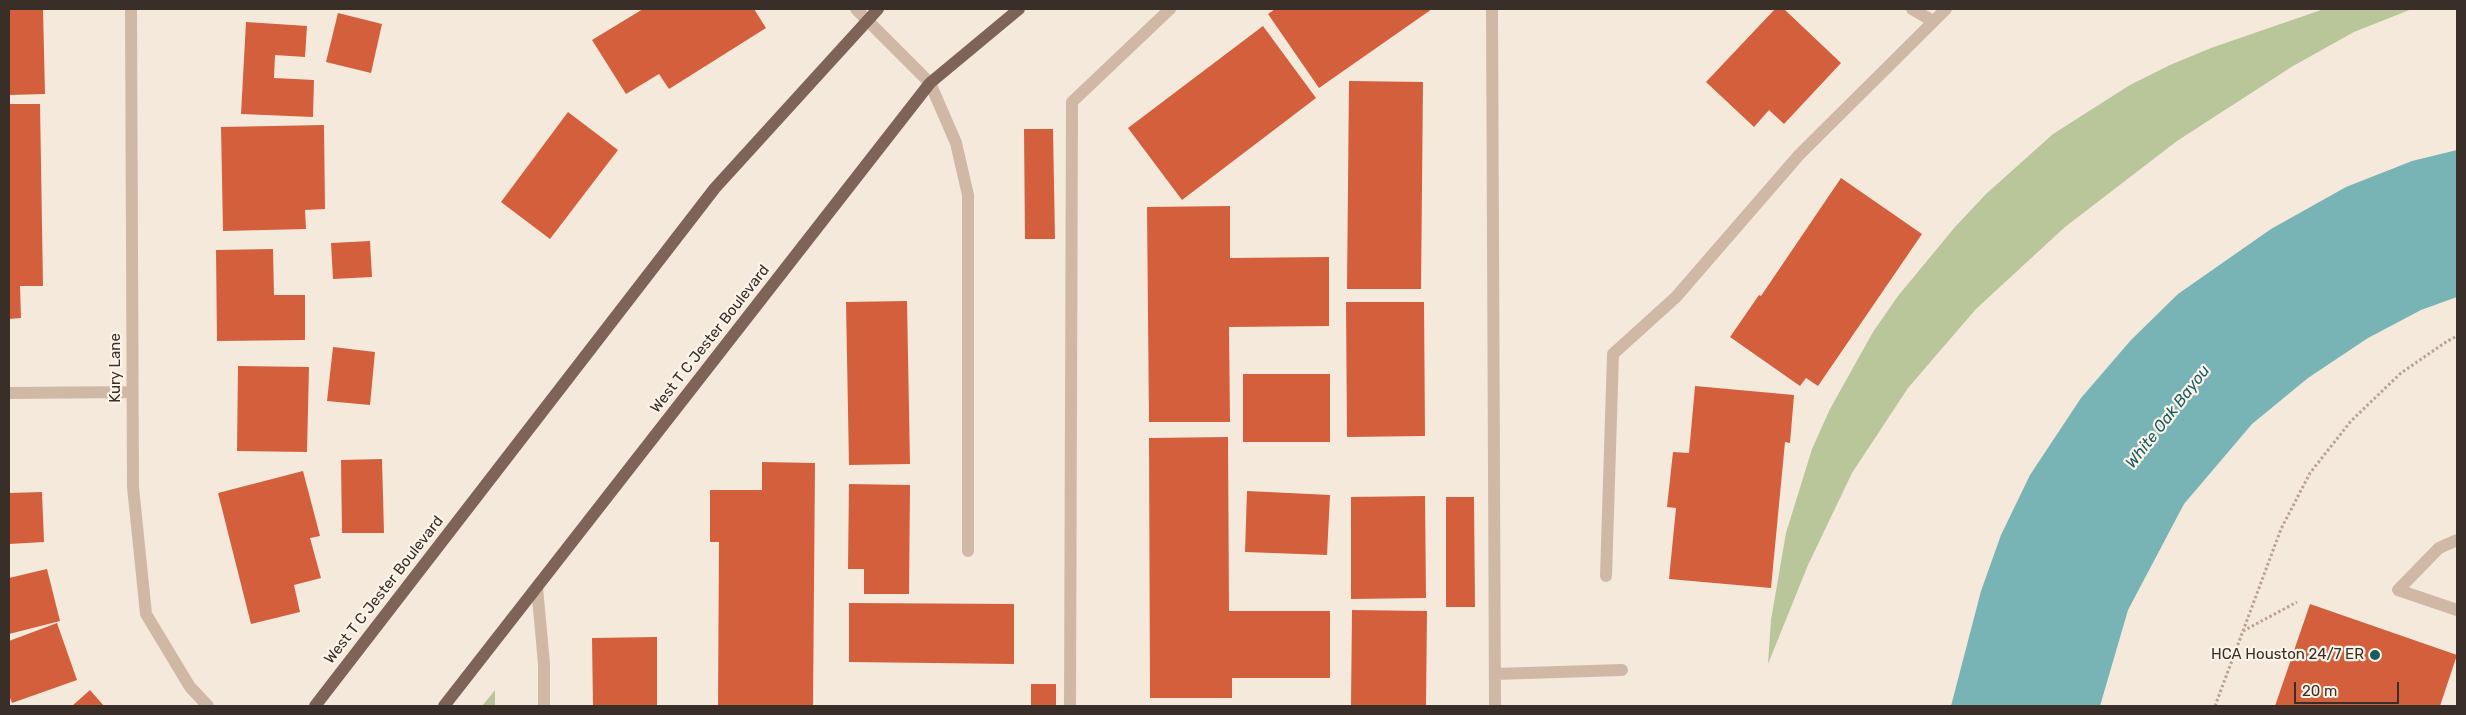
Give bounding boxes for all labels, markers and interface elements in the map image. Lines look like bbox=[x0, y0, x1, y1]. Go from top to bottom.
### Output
street label: West T C Jester Boulevard bbox=[647, 261, 773, 417]
street label: Kury Lane bbox=[107, 333, 125, 403]
water label: White Oak Bayou bbox=[2122, 362, 2214, 472]
street label: West T C Jester Boulevard bbox=[321, 512, 447, 668]
place label: HCA Houston 24/7 ER bbox=[2211, 646, 2364, 664]
marker: HCA Houston 24/7 ER bbox=[2368, 648, 2382, 662]
scale bar bbox=[2296, 672, 2401, 704]
text: 20 m bbox=[2302, 682, 2337, 700]

